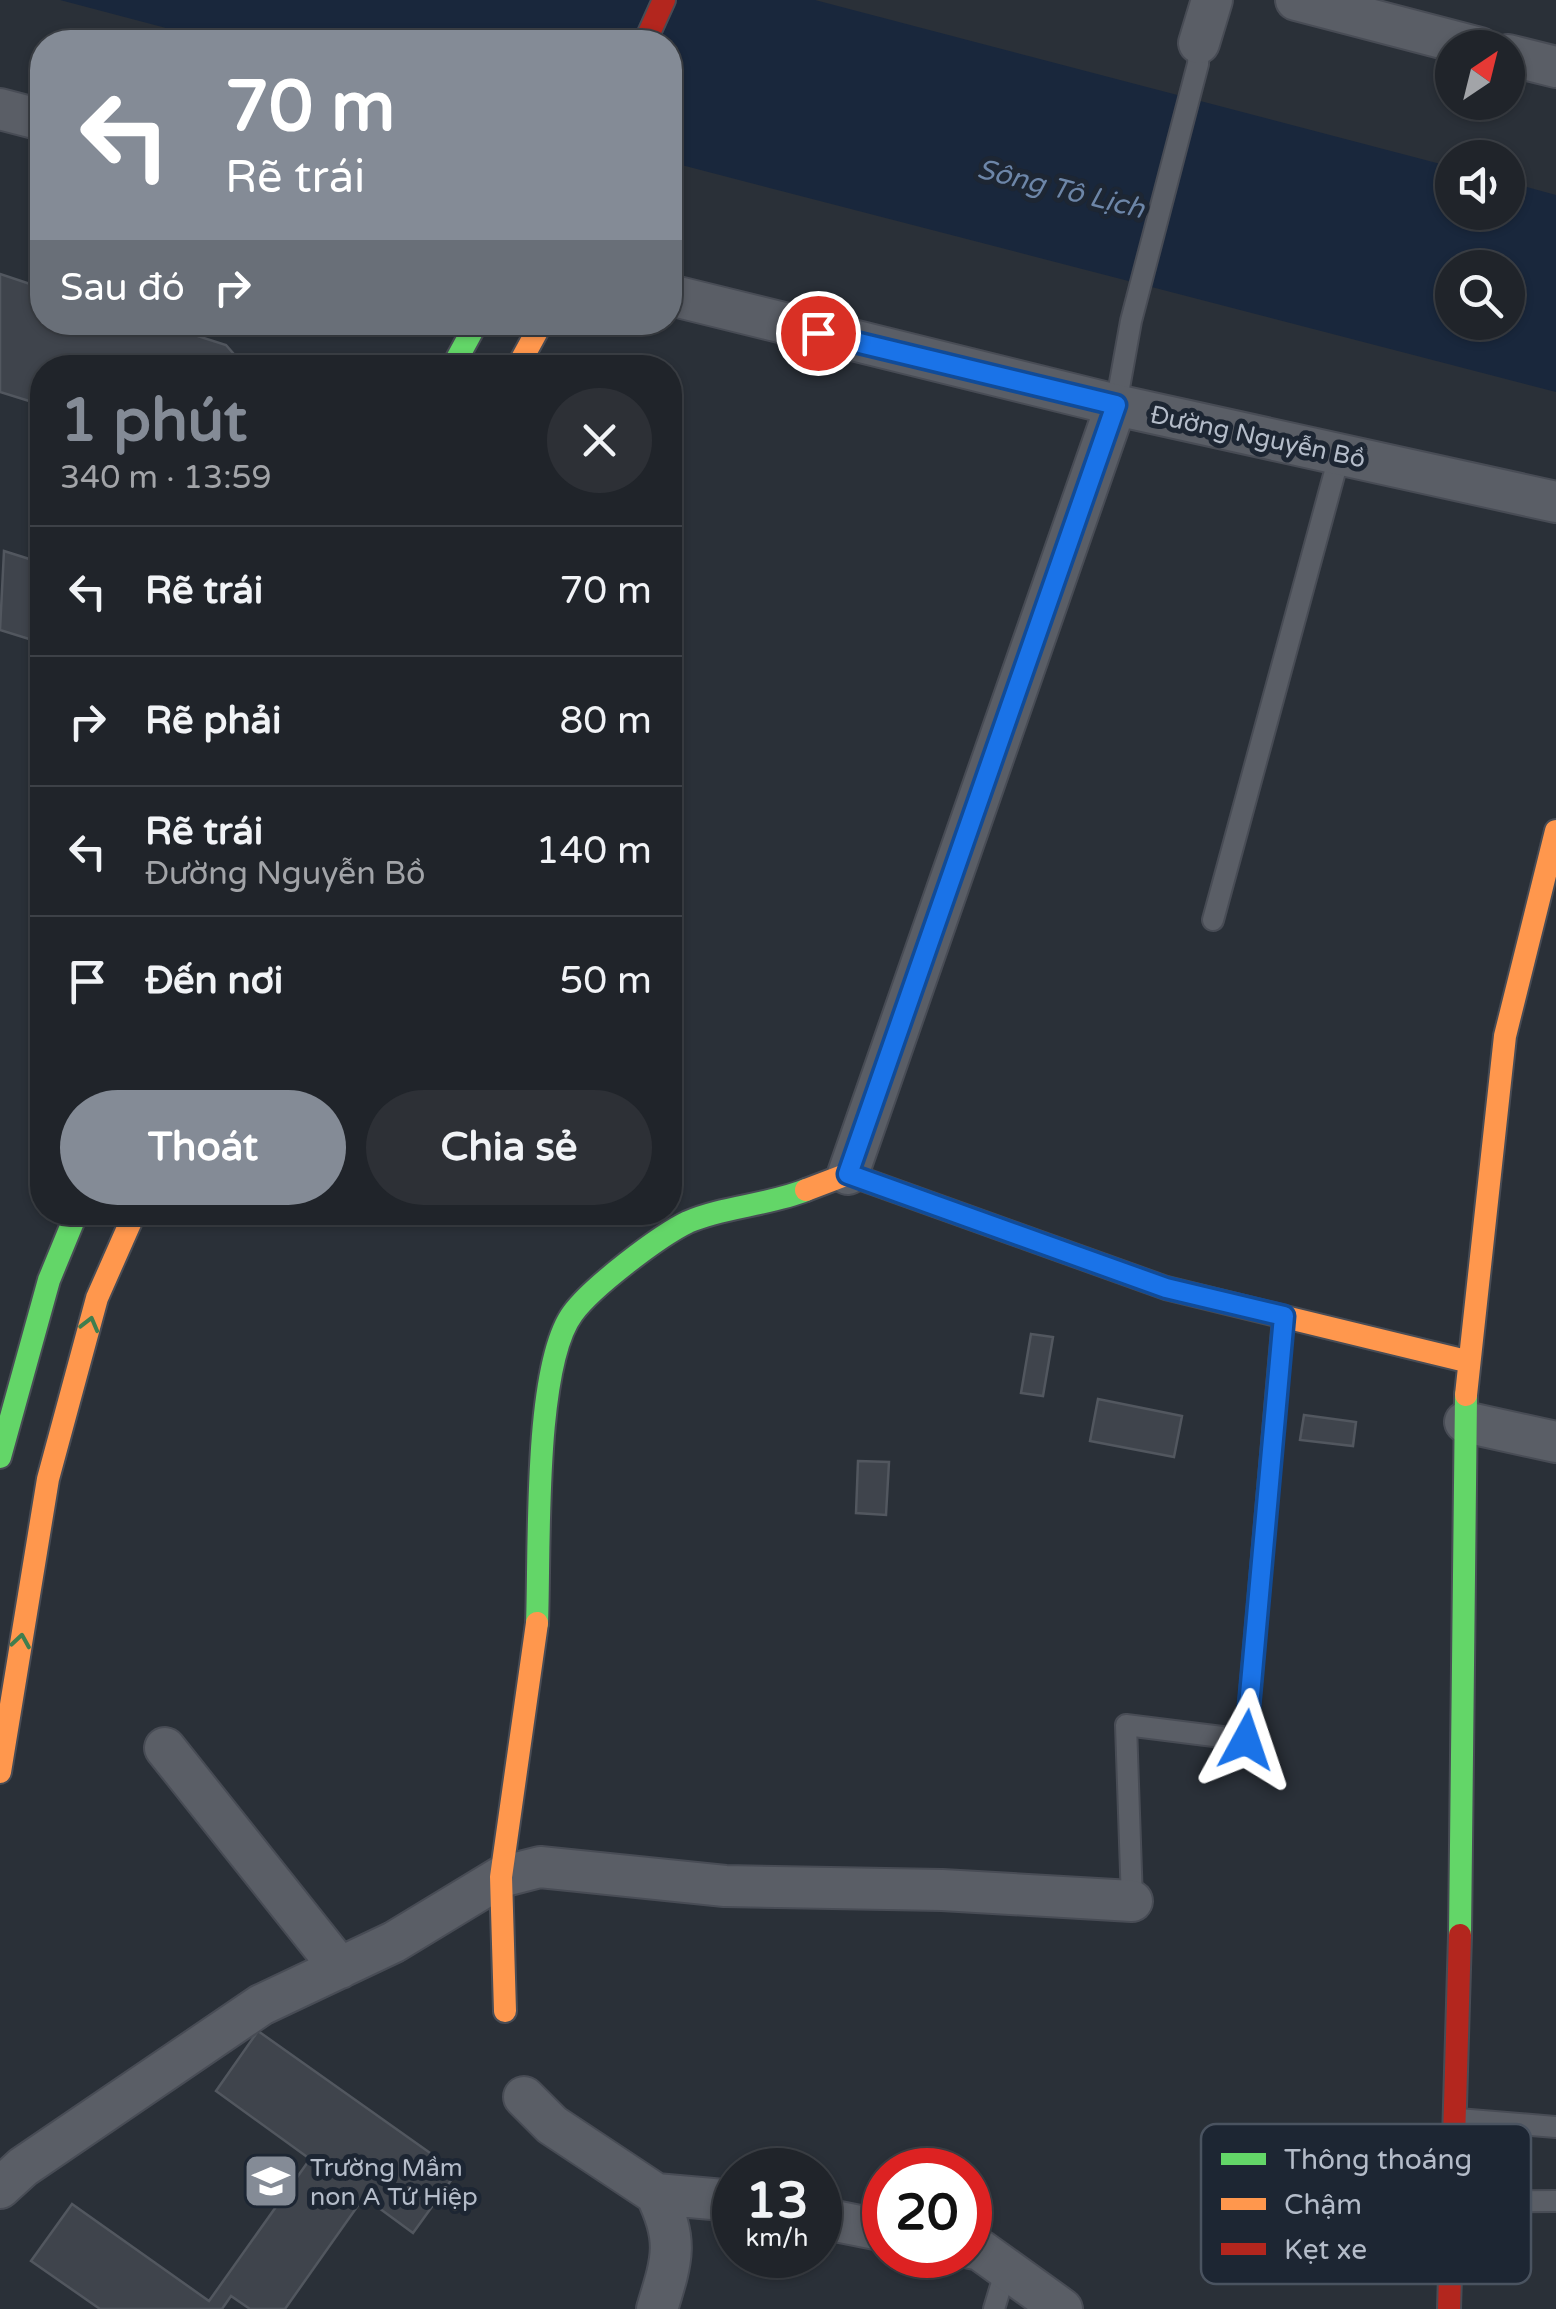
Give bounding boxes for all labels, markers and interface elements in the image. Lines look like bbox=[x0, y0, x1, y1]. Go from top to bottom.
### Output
north arrow bbox=[1435, 30, 1525, 120]
map controls bbox=[1435, 30, 1525, 340]
text: 70 m bbox=[225, 66, 395, 150]
icon: left bbox=[60, 70, 190, 200]
button: sound bbox=[1435, 140, 1525, 230]
text: Rẽ trái bbox=[225, 151, 365, 205]
water label: Sông Tô Lịch bbox=[974, 152, 1149, 226]
button: search bbox=[1435, 250, 1525, 340]
icon: right bbox=[205, 260, 260, 315]
text: Sau đó bbox=[60, 265, 185, 311]
pin bbox=[776, 291, 861, 376]
icon: arrive bbox=[791, 306, 846, 361]
text: 1 phút bbox=[60, 385, 247, 457]
button: close bbox=[547, 388, 652, 493]
street label: Đường Nguyễn Bồ bbox=[1147, 400, 1368, 474]
text: 340 m · 13:59 bbox=[60, 459, 272, 497]
icon: left bbox=[60, 564, 115, 619]
text: Rẽ trái bbox=[145, 568, 263, 614]
text: 70 m bbox=[560, 568, 652, 614]
icon: right bbox=[60, 694, 115, 749]
text: Rẽ phải bbox=[145, 698, 281, 744]
text: 80 m bbox=[560, 698, 652, 744]
text: Rẽ trái bbox=[145, 809, 263, 855]
icon: left bbox=[60, 824, 115, 879]
text: 140 m bbox=[536, 828, 652, 874]
text: Đường Nguyễn Bồ bbox=[145, 855, 425, 893]
icon: arrive bbox=[60, 954, 115, 1009]
text: Đến nơi bbox=[145, 958, 283, 1004]
text: 50 m bbox=[560, 958, 652, 1004]
button: Thoát bbox=[60, 1090, 346, 1205]
button: Chia sẻ bbox=[366, 1090, 652, 1205]
one-way arrow bbox=[79, 1316, 100, 1333]
one-way arrow bbox=[10, 1633, 31, 1649]
position arrow bbox=[1194, 1688, 1298, 1792]
legend bbox=[1201, 2124, 1531, 2284]
text: Thông thoáng bbox=[1284, 2143, 1472, 2177]
speed limit sign: 20 bbox=[862, 2148, 992, 2278]
school or university icon: Trường Mầm non A Tứ Hiệp bbox=[241, 2151, 301, 2211]
place label: Trường Mầm non A Tứ Hiệp bbox=[310, 2153, 478, 2212]
text: 13 bbox=[746, 2171, 808, 2231]
text: Chậm bbox=[1284, 2188, 1362, 2222]
text: km/h bbox=[746, 2223, 808, 2253]
text: Kẹt xe bbox=[1284, 2233, 1367, 2267]

